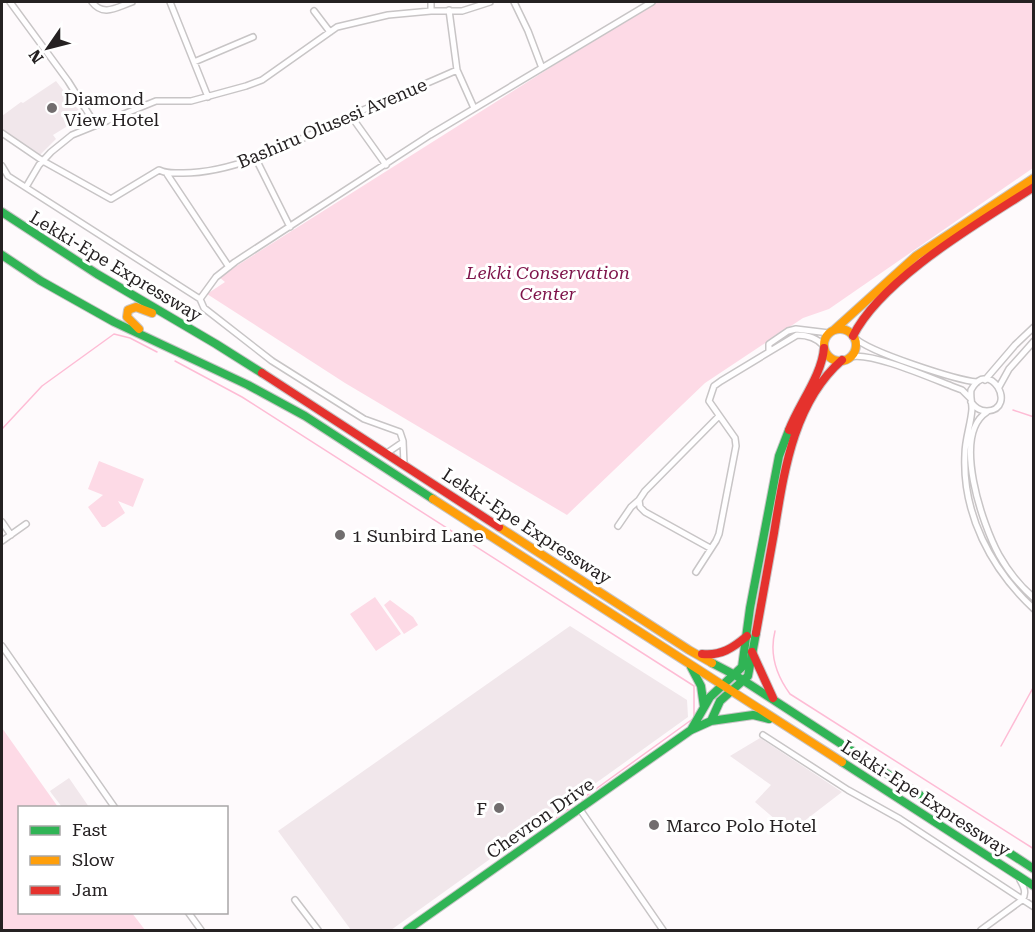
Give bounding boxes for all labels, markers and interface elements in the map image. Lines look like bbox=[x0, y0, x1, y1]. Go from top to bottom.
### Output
north arrow bbox=[18, 18, 78, 78]
text: N bbox=[25, 46, 47, 67]
street label: Bashiru Olusesi Avenue bbox=[234, 74, 430, 172]
place label: Diamond View Hotel bbox=[64, 88, 160, 130]
marker: Diamond View Hotel bbox=[45, 101, 59, 115]
street label: Lekki-Epe Expressway bbox=[26, 206, 206, 326]
park label: Lekki Conservation Center bbox=[465, 262, 630, 304]
street label: Lekki-Epe Expressway bbox=[439, 464, 616, 589]
place label: 1 Sunbird Lane bbox=[352, 525, 484, 546]
marker: 1 Sunbird Lane bbox=[333, 528, 347, 542]
street label: Lekki-Epe Expressway bbox=[838, 736, 1015, 861]
street label: Chevron Drive bbox=[482, 773, 598, 863]
place label: F bbox=[476, 798, 487, 819]
marker: F bbox=[492, 801, 506, 815]
legend bbox=[18, 806, 228, 914]
place label: Marco Polo Hotel bbox=[666, 815, 817, 836]
marker: Marco Polo Hotel bbox=[647, 818, 661, 832]
text: Fast bbox=[72, 819, 107, 840]
text: Slow bbox=[72, 849, 114, 870]
text: Jam bbox=[72, 879, 108, 900]

